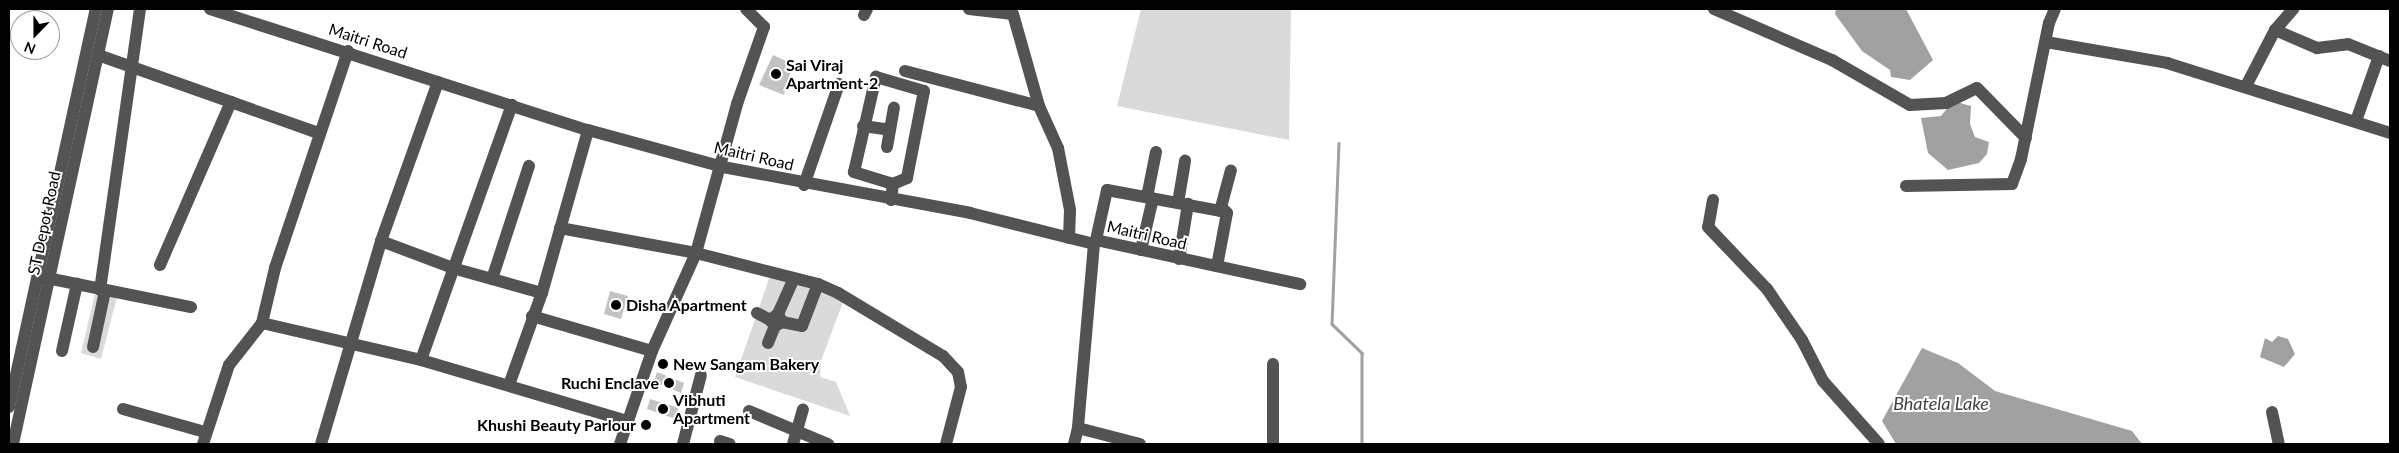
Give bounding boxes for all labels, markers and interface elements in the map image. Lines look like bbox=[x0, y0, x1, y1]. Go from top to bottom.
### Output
north arrow bbox=[10, 10, 60, 60]
street label: Maitri Road bbox=[326, 19, 410, 63]
text: N bbox=[21, 39, 38, 58]
place label: Sai Viraj Apartment-2 bbox=[786, 55, 878, 93]
marker: Sai Viraj Apartment-2 bbox=[770, 68, 782, 80]
street label: Maitri Road bbox=[712, 137, 796, 175]
street label: ST Depot Road bbox=[24, 169, 64, 277]
street label: Maitri Road bbox=[1105, 216, 1189, 254]
place label: Disha Apartment bbox=[626, 295, 747, 315]
marker: Disha Apartment bbox=[610, 299, 622, 311]
place label: New Sangam Bakery bbox=[673, 354, 820, 374]
marker: New Sangam Bakery bbox=[657, 358, 669, 370]
place label: Ruchi Enclave bbox=[561, 373, 659, 393]
marker: Ruchi Enclave bbox=[663, 377, 675, 389]
place label: Vibhuti Apartment bbox=[673, 390, 750, 428]
water label: Bhatela Lake bbox=[1893, 392, 1989, 414]
marker: Vibhuti Apartment bbox=[657, 403, 669, 415]
place label: Khushi Beauty Parlour bbox=[477, 415, 636, 435]
marker: Khushi Beauty Parlour bbox=[640, 419, 652, 431]

